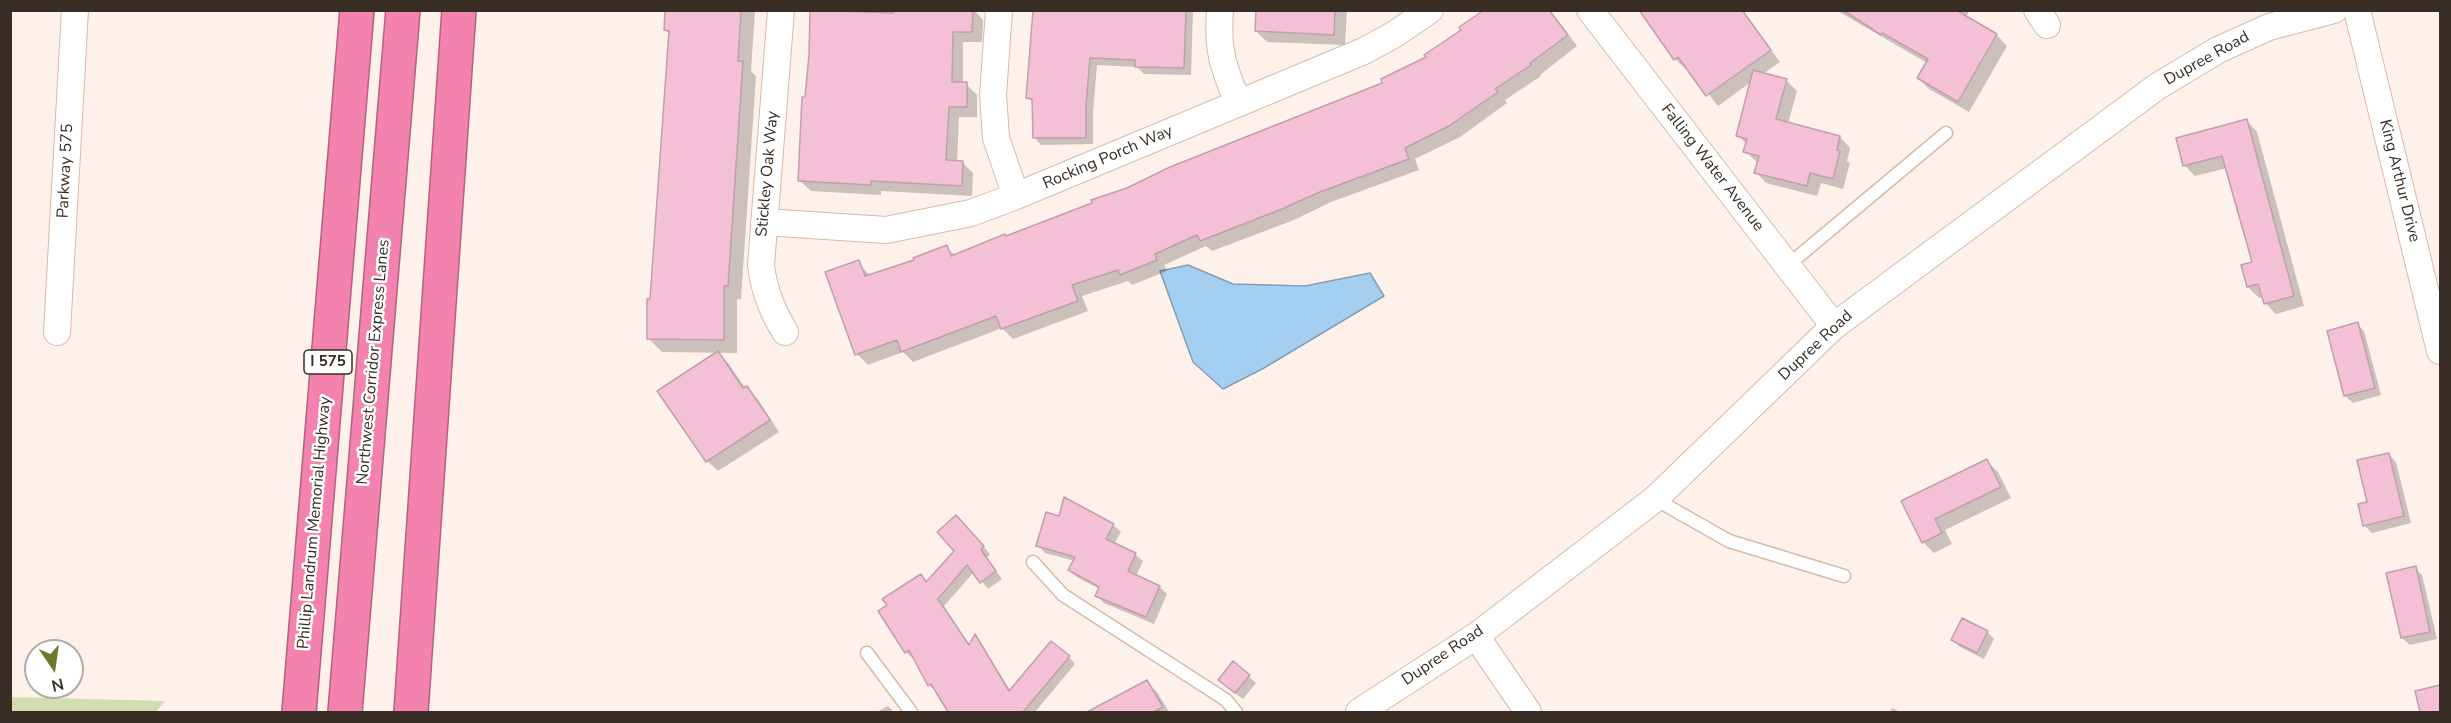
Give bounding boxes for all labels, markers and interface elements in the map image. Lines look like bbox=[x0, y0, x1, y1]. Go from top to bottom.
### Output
street label: Dupree Road bbox=[2161, 28, 2253, 90]
street label: Falling Water Avenue bbox=[1656, 101, 1768, 235]
street label: Stickley Oak Way bbox=[753, 110, 783, 238]
street label: King Arthur Drive bbox=[2374, 118, 2424, 244]
street label: Rocking Porch Way bbox=[1040, 122, 1176, 194]
street label: Parkway 575 bbox=[54, 123, 78, 219]
street label: Northwest Corridor Express Lanes bbox=[354, 239, 394, 485]
street label: Dupree Road bbox=[1775, 307, 1857, 385]
road number: I 575 bbox=[304, 350, 352, 374]
street label: Phillip Landrum Memorial Highway bbox=[294, 396, 336, 650]
street label: Dupree Road bbox=[1399, 622, 1487, 690]
north arrow bbox=[24, 639, 84, 699]
text: N bbox=[49, 673, 66, 697]

